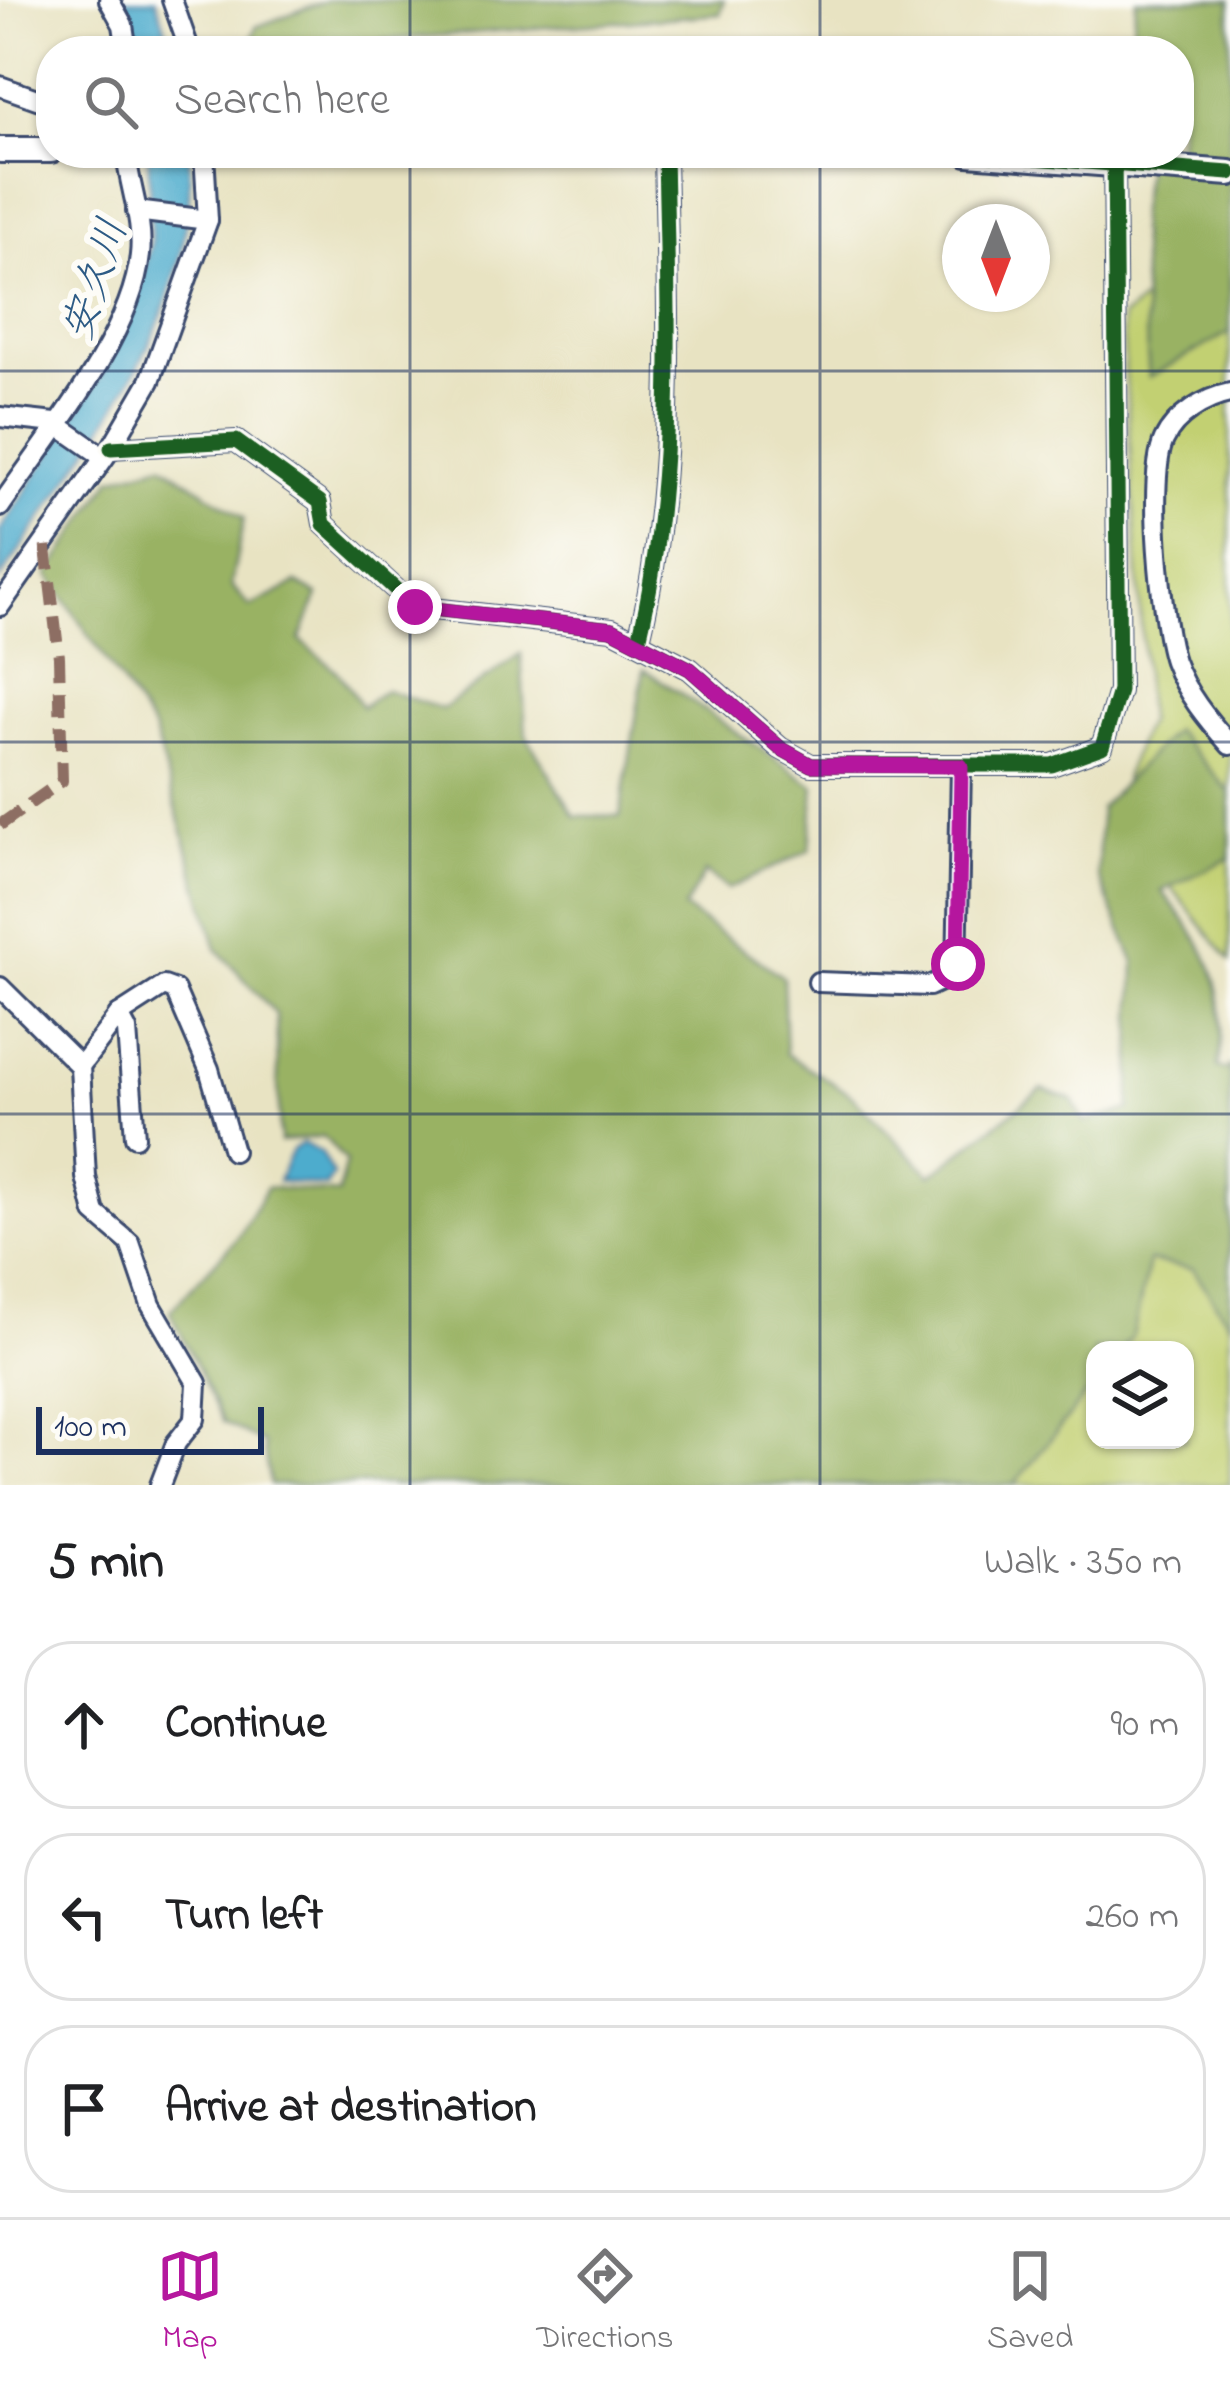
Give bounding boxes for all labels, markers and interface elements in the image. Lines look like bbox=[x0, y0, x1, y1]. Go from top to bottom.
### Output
search box bbox=[36, 36, 1194, 168]
icon: search bbox=[78, 69, 144, 135]
text: Search here bbox=[174, 69, 390, 135]
north arrow bbox=[942, 204, 1050, 312]
water label: 安久川 bbox=[49, 211, 146, 350]
route end bbox=[388, 580, 442, 634]
route start bbox=[931, 937, 985, 991]
map controls bbox=[1086, 1341, 1194, 1449]
button: layers bbox=[1086, 1341, 1194, 1449]
scale bar bbox=[36, 1401, 264, 1454]
text: 100 m bbox=[54, 1404, 127, 1452]
text: 5 min bbox=[48, 1526, 164, 1601]
text: Walk · 350 m bbox=[984, 1535, 1182, 1592]
icon: ahead bbox=[51, 1692, 117, 1758]
text: Continue bbox=[165, 1692, 326, 1758]
text: 90 m bbox=[1110, 1697, 1179, 1754]
icon: left bbox=[51, 1884, 117, 1950]
text: Turn left bbox=[165, 1884, 323, 1950]
text: 260 m bbox=[1086, 1889, 1179, 1946]
icon: arrive bbox=[51, 2076, 117, 2142]
text: Arrive at destination bbox=[165, 2076, 536, 2142]
tab: Map bbox=[157, 2243, 223, 2363]
tab: Directions bbox=[536, 2243, 674, 2363]
tab: Saved bbox=[987, 2243, 1073, 2363]

